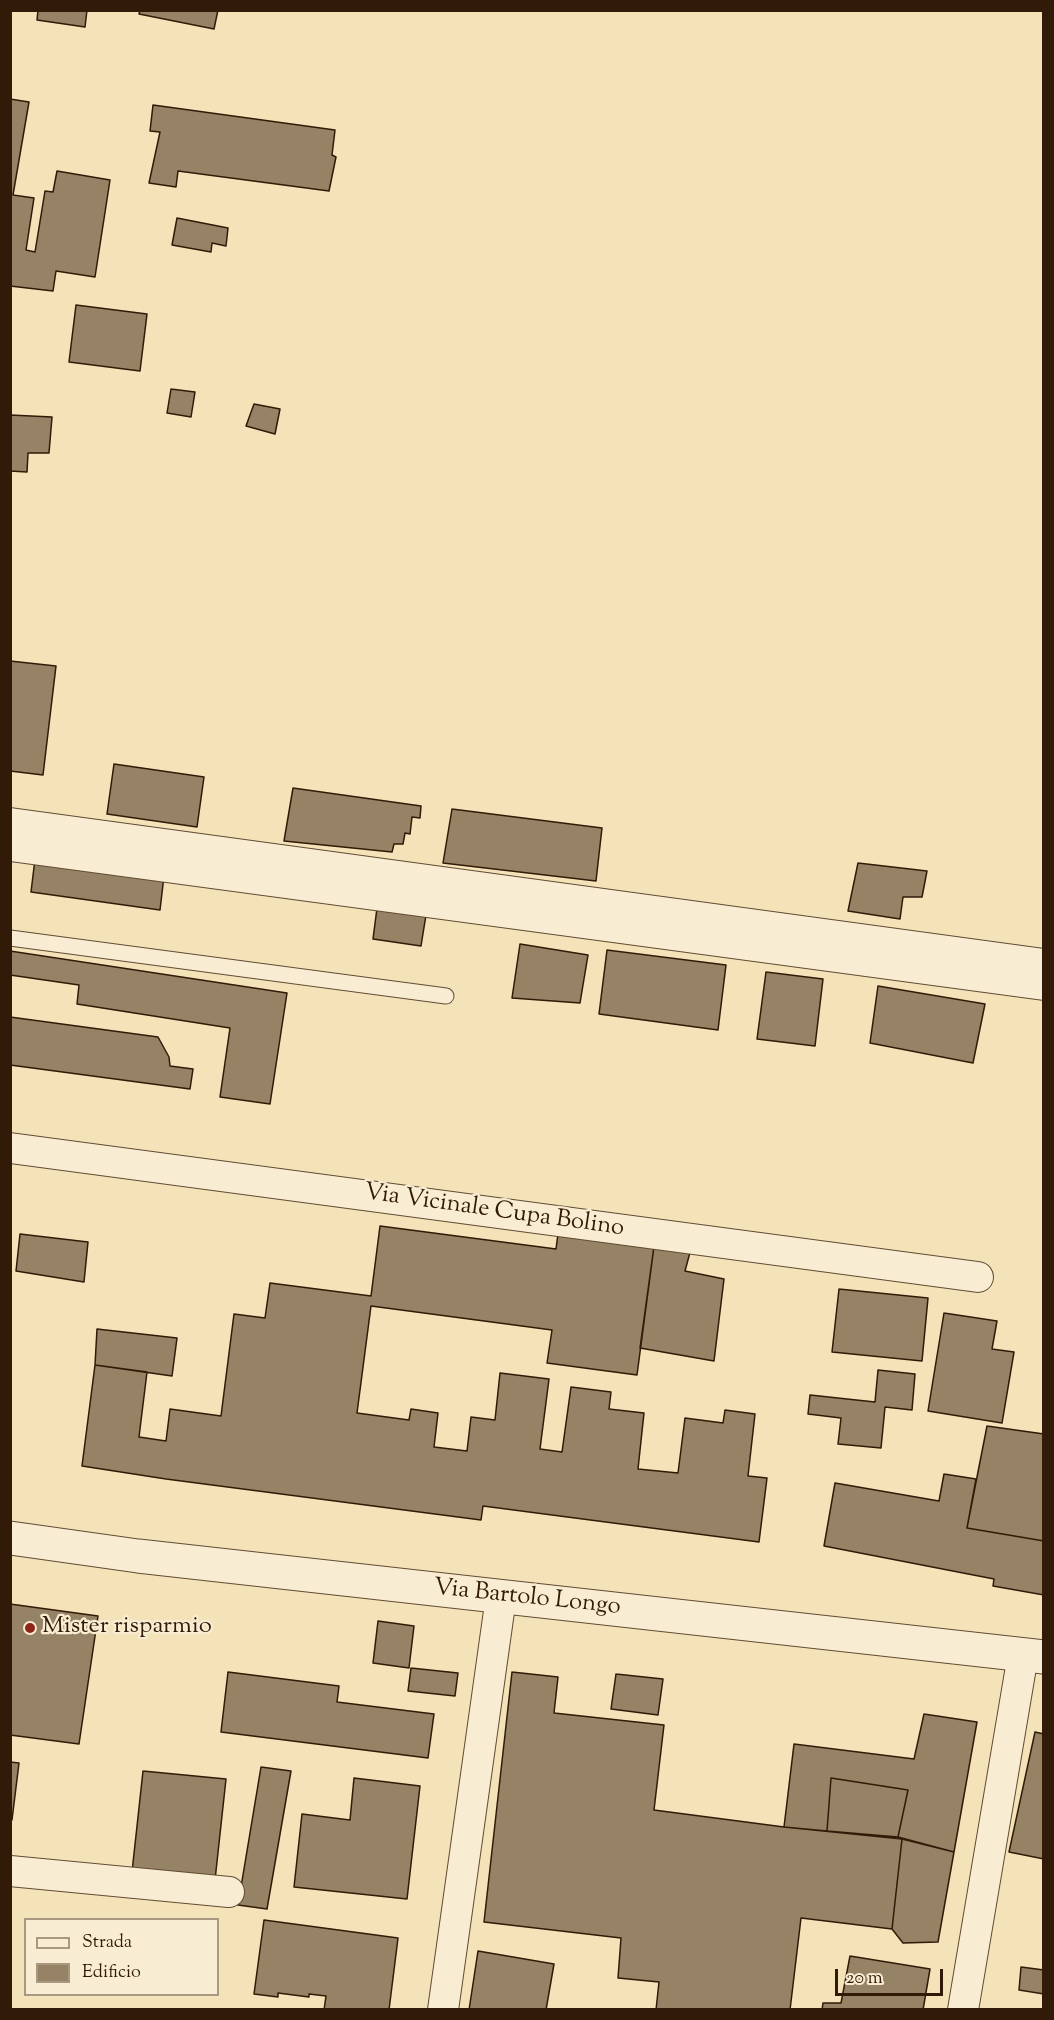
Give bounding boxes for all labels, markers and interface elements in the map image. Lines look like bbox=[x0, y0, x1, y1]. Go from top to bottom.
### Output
street label: Via Vicinale Cupa Bolino bbox=[362, 1179, 626, 1245]
street label: Via Bartolo Longo bbox=[432, 1575, 622, 1623]
place label: Mister risparmio bbox=[42, 1614, 212, 1642]
marker: Mister risparmio bbox=[23, 1621, 37, 1635]
legend bbox=[24, 1918, 219, 1996]
text: Strada bbox=[82, 1930, 132, 1956]
scale bar bbox=[838, 1957, 946, 1995]
text: Edificio bbox=[82, 1960, 141, 1986]
text: 20 m bbox=[846, 1966, 883, 1992]

